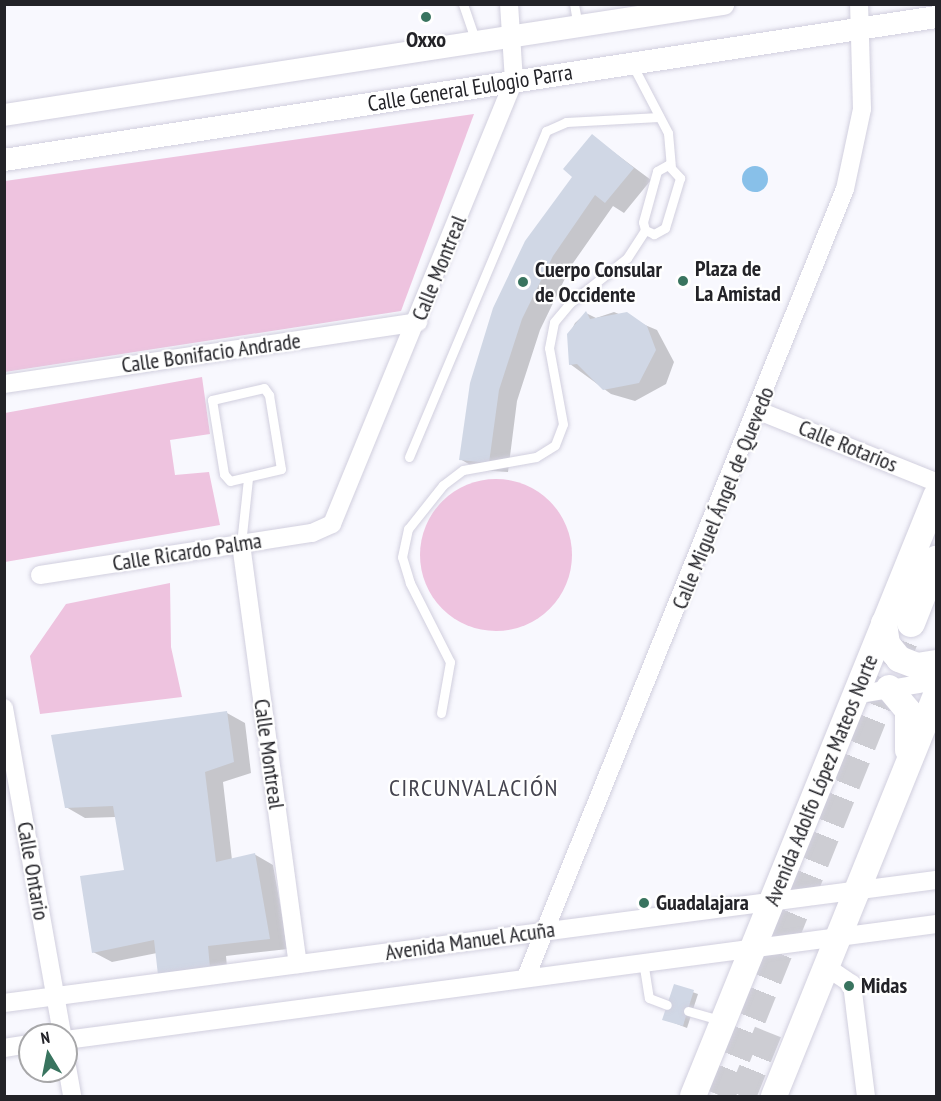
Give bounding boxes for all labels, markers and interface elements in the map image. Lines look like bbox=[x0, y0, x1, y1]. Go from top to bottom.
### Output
marker: Oxxo bbox=[419, 10, 433, 24]
place label: Oxxo bbox=[406, 27, 446, 53]
street label: Calle General Eulogio Parra bbox=[366, 59, 574, 117]
street label: Calle Montreal bbox=[406, 212, 472, 324]
place label: Plaza de La Amistad bbox=[695, 255, 781, 306]
place label: Cuerpo Consular de Occidente bbox=[535, 256, 662, 308]
marker: Plaza de La Amistad bbox=[676, 274, 690, 288]
marker: Cuerpo Consular de Occidente bbox=[516, 275, 530, 289]
street label: Calle Bonifacio Andrade bbox=[119, 327, 303, 379]
street label: Calle Miguel Ángel de Quevedo bbox=[666, 383, 780, 613]
street label: Calle Rotarios bbox=[795, 414, 901, 478]
street label: Calle Ricardo Palma bbox=[111, 527, 263, 577]
street label: Avenida Adolfo López Mateos Norte bbox=[758, 650, 884, 910]
street label: Calle Montreal bbox=[248, 697, 290, 811]
district label: CIRCUNVALACIÓN bbox=[389, 774, 559, 802]
street label: Calle Ontario bbox=[11, 820, 55, 922]
place label: Guadalajara bbox=[656, 890, 749, 916]
marker: Guadalajara bbox=[637, 896, 651, 910]
street label: Avenida Manuel Acuña bbox=[383, 916, 557, 966]
place label: Midas bbox=[861, 973, 907, 999]
marker: Midas bbox=[842, 979, 856, 993]
north arrow bbox=[18, 1023, 78, 1083]
text: N bbox=[39, 1027, 51, 1048]

